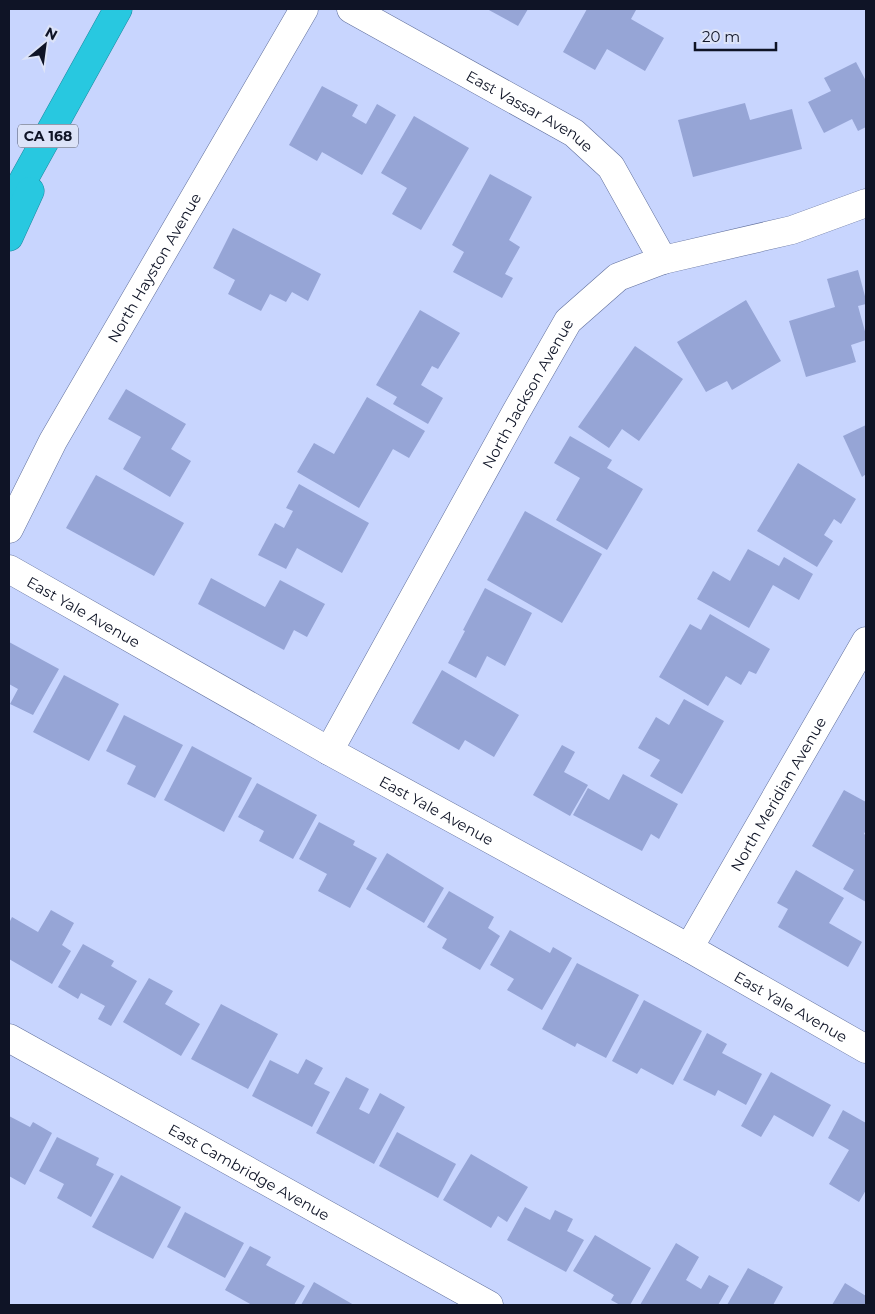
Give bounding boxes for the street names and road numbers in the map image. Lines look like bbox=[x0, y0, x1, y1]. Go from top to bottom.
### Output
street label: East Vassar Avenue bbox=[463, 66, 598, 156]
road number: CA 168 bbox=[18, 124, 78, 148]
street label: North Hayston Avenue bbox=[103, 189, 205, 346]
street label: North Jackson Avenue bbox=[477, 315, 577, 471]
street label: East Yale Avenue bbox=[24, 572, 144, 651]
street label: North Meridian Avenue bbox=[726, 713, 830, 874]
street label: East Yale Avenue bbox=[376, 771, 497, 849]
street label: East Yale Avenue bbox=[731, 966, 851, 1046]
street label: East Cambridge Avenue bbox=[165, 1119, 333, 1224]

